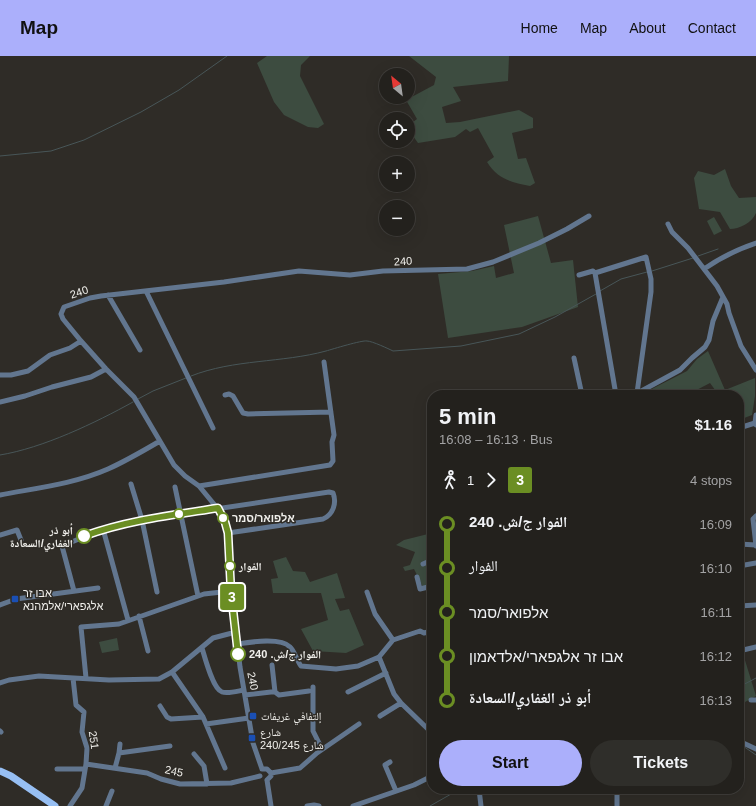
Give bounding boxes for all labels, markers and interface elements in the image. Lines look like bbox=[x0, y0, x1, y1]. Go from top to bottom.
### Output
text: Map bbox=[20, 17, 58, 38]
text: Home bbox=[521, 20, 558, 36]
text: Map bbox=[580, 20, 607, 36]
text: About bbox=[629, 20, 666, 36]
text: Contact bbox=[688, 20, 736, 36]
north arrow bbox=[379, 68, 415, 104]
map controls bbox=[379, 68, 415, 236]
button: locate bbox=[379, 112, 415, 148]
button: + bbox=[379, 156, 415, 192]
button: − bbox=[379, 200, 415, 236]
street label: 240 bbox=[394, 255, 412, 267]
street label: 240 bbox=[68, 283, 90, 301]
text: 5 min bbox=[439, 404, 496, 429]
text: $1.16 bbox=[694, 416, 732, 433]
text: 16:08 – 16:13 · Bus bbox=[439, 432, 552, 447]
icon: walk bbox=[439, 469, 461, 491]
icon: forward bbox=[480, 469, 502, 491]
text: 3 bbox=[516, 472, 524, 488]
text: 1 bbox=[467, 473, 474, 488]
text: 4 stops bbox=[690, 473, 732, 488]
unlabelled marker bbox=[173, 508, 185, 520]
marker: אלפואר/סמר bbox=[217, 512, 229, 524]
place label: אלפואר/סמר bbox=[232, 512, 295, 524]
text: الفوار ج/ش. 240 bbox=[469, 513, 567, 530]
text: 16:09 bbox=[699, 517, 732, 532]
place label: أبو ذر الغفاري/السعادة bbox=[10, 523, 73, 552]
marker: أبو ذر الغفاري/السعادة bbox=[76, 528, 92, 544]
text: الفوار bbox=[469, 557, 498, 574]
marker: الفوار bbox=[224, 560, 236, 572]
place label: الفوار bbox=[238, 560, 262, 573]
text: 16:10 bbox=[699, 561, 732, 576]
line badge: 3 bbox=[219, 584, 245, 610]
place label: אבו זר אלגפארי/אלמהנא bbox=[23, 587, 103, 612]
text: 3 bbox=[228, 589, 236, 605]
marker: אבו זר אלגפארי/אלמהנא bbox=[10, 594, 20, 604]
text: אלפואר/סמר bbox=[469, 604, 548, 621]
text: 16:11 bbox=[700, 605, 732, 620]
marker: الفوار ج/ش. 240 bbox=[230, 646, 246, 662]
place label: الفوار ج/ش. 240 bbox=[249, 648, 321, 662]
text: אבו זר אלגפארי/אלדאמון bbox=[469, 648, 623, 665]
text: 16:12 bbox=[699, 649, 732, 664]
street label: 240 bbox=[245, 671, 261, 691]
text: أبو ذر الغفاري/السعادة bbox=[469, 689, 591, 706]
text: 16:13 bbox=[699, 693, 732, 708]
place label: إلتفافي غريفات bbox=[261, 710, 322, 725]
marker: إلتفافي غريفات bbox=[248, 711, 258, 721]
place label: شارع 240/شارع 245 bbox=[260, 726, 324, 752]
street label: 251 bbox=[87, 730, 101, 750]
marker: شارع 240/شارع 245 bbox=[247, 733, 257, 743]
button: Start bbox=[439, 740, 582, 786]
button: Tickets bbox=[590, 740, 732, 786]
street label: 245 bbox=[164, 763, 184, 779]

